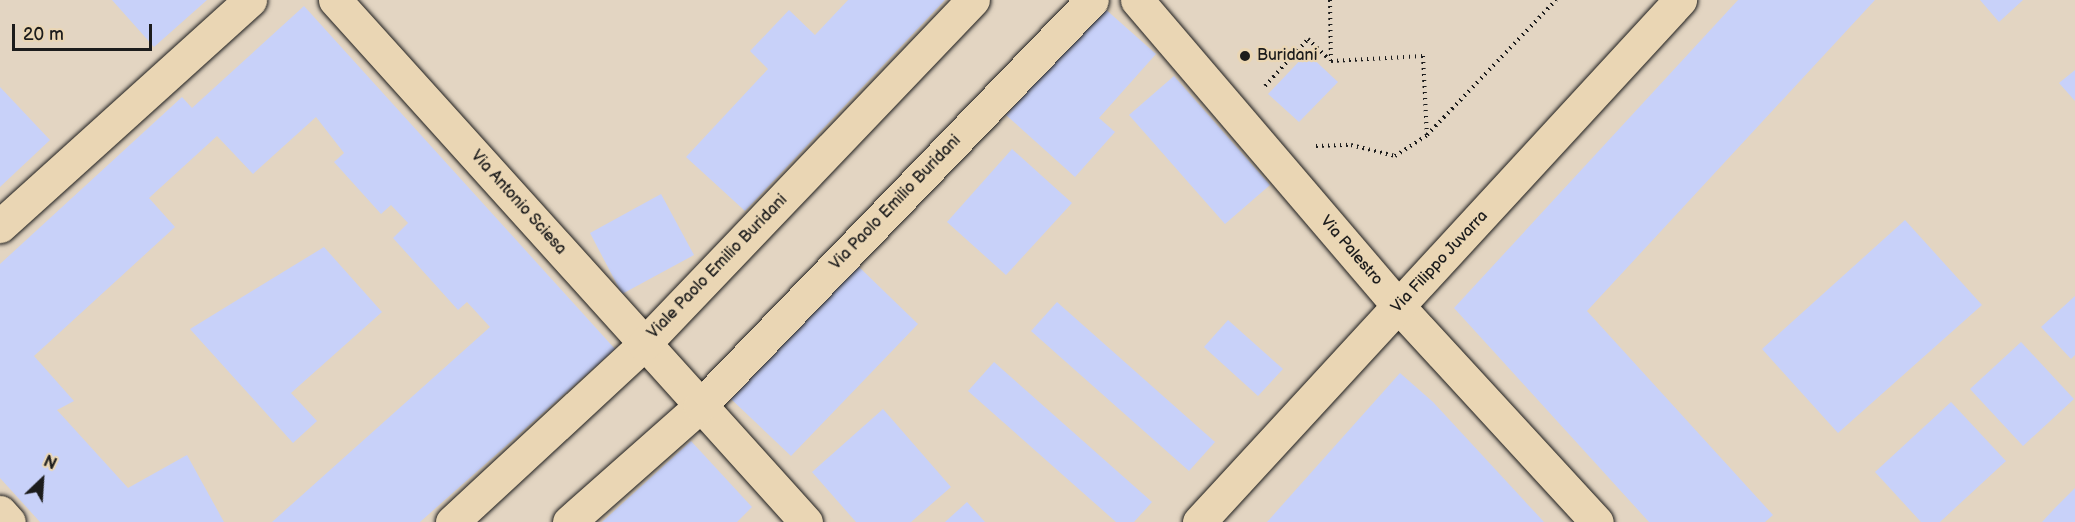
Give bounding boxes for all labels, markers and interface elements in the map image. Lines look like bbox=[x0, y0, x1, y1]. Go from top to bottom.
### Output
scale bar bbox=[15, 12, 154, 50]
text: 20 m bbox=[23, 24, 64, 45]
place label: Buridani bbox=[1257, 46, 1317, 66]
marker: Buridani bbox=[1238, 49, 1252, 63]
street label: Via Paolo Emilio Buridani bbox=[827, 132, 965, 274]
street label: Via Antonio Sciesa bbox=[466, 147, 570, 259]
street label: Viale Paolo Emilio Buridani bbox=[644, 191, 792, 343]
street label: Via Filippo Juvarra bbox=[1387, 207, 1493, 317]
street label: Via Palestro bbox=[1316, 212, 1386, 290]
north arrow bbox=[12, 450, 72, 510]
text: N bbox=[40, 452, 59, 474]

